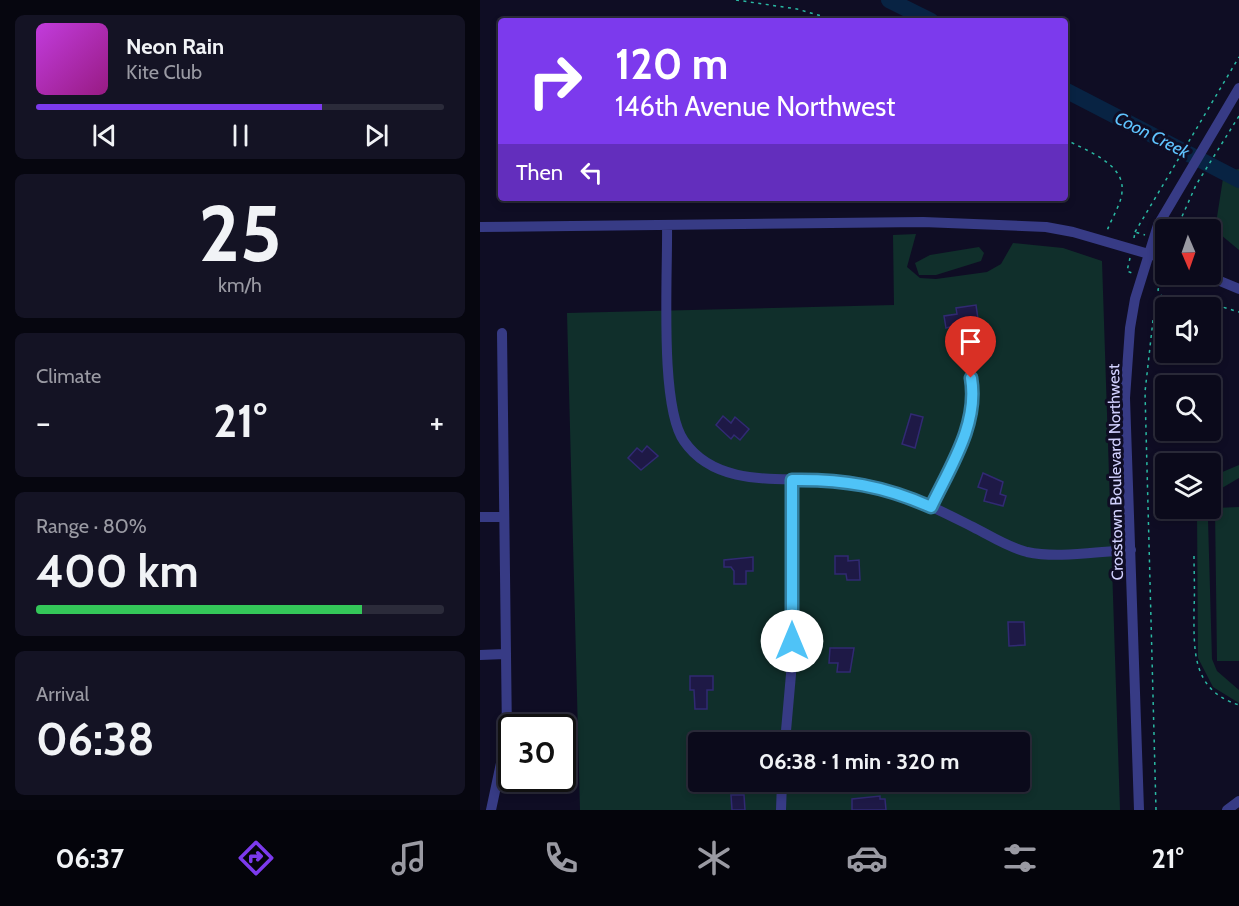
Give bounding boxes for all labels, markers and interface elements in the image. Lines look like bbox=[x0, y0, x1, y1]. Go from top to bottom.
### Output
text: Neon Rain bbox=[126, 33, 224, 60]
text: 120 m bbox=[615, 38, 728, 90]
icon: right bbox=[516, 42, 594, 120]
text: Kite Club bbox=[126, 60, 202, 84]
text: 146th Avenue Northwest bbox=[615, 90, 895, 123]
water label: Coon Creek bbox=[1111, 107, 1194, 164]
icon: previous bbox=[88, 119, 121, 152]
icon: pause bbox=[224, 119, 257, 152]
icon: next bbox=[360, 119, 393, 152]
icon: left bbox=[575, 156, 608, 189]
text: Then bbox=[516, 159, 563, 186]
text: 25 bbox=[198, 186, 282, 281]
north arrow bbox=[1155, 219, 1221, 285]
map controls bbox=[1155, 219, 1221, 519]
text: km/h bbox=[218, 273, 262, 297]
button: sound bbox=[1155, 297, 1221, 363]
pin bbox=[945, 316, 996, 378]
icon: arrive bbox=[954, 325, 987, 358]
street label: Crosstown Boulevard Northwest bbox=[1104, 363, 1127, 581]
text: Climate bbox=[36, 364, 101, 388]
button: search bbox=[1155, 375, 1221, 441]
text: 21° bbox=[213, 394, 267, 448]
text: − bbox=[36, 402, 51, 442]
text: + bbox=[429, 402, 444, 442]
button: layers bbox=[1155, 453, 1221, 519]
text: Range · 80% bbox=[36, 514, 147, 538]
text: 400 km bbox=[36, 544, 199, 598]
position arrow bbox=[760, 609, 824, 673]
text: Arrival bbox=[36, 682, 89, 706]
text: 06:38 bbox=[36, 712, 155, 766]
speed limit sign: 30 bbox=[498, 714, 576, 792]
text: 06:38 · 1 min · 320 m bbox=[759, 748, 959, 775]
icon: directions bbox=[235, 837, 277, 879]
icon: music bbox=[388, 837, 430, 879]
icon: phone bbox=[540, 837, 582, 879]
icon: climate bbox=[693, 837, 735, 879]
icon: car bbox=[846, 837, 888, 879]
icon: filters bbox=[999, 837, 1041, 879]
text: 06:37 bbox=[55, 842, 124, 875]
text: 21° bbox=[1152, 842, 1184, 875]

